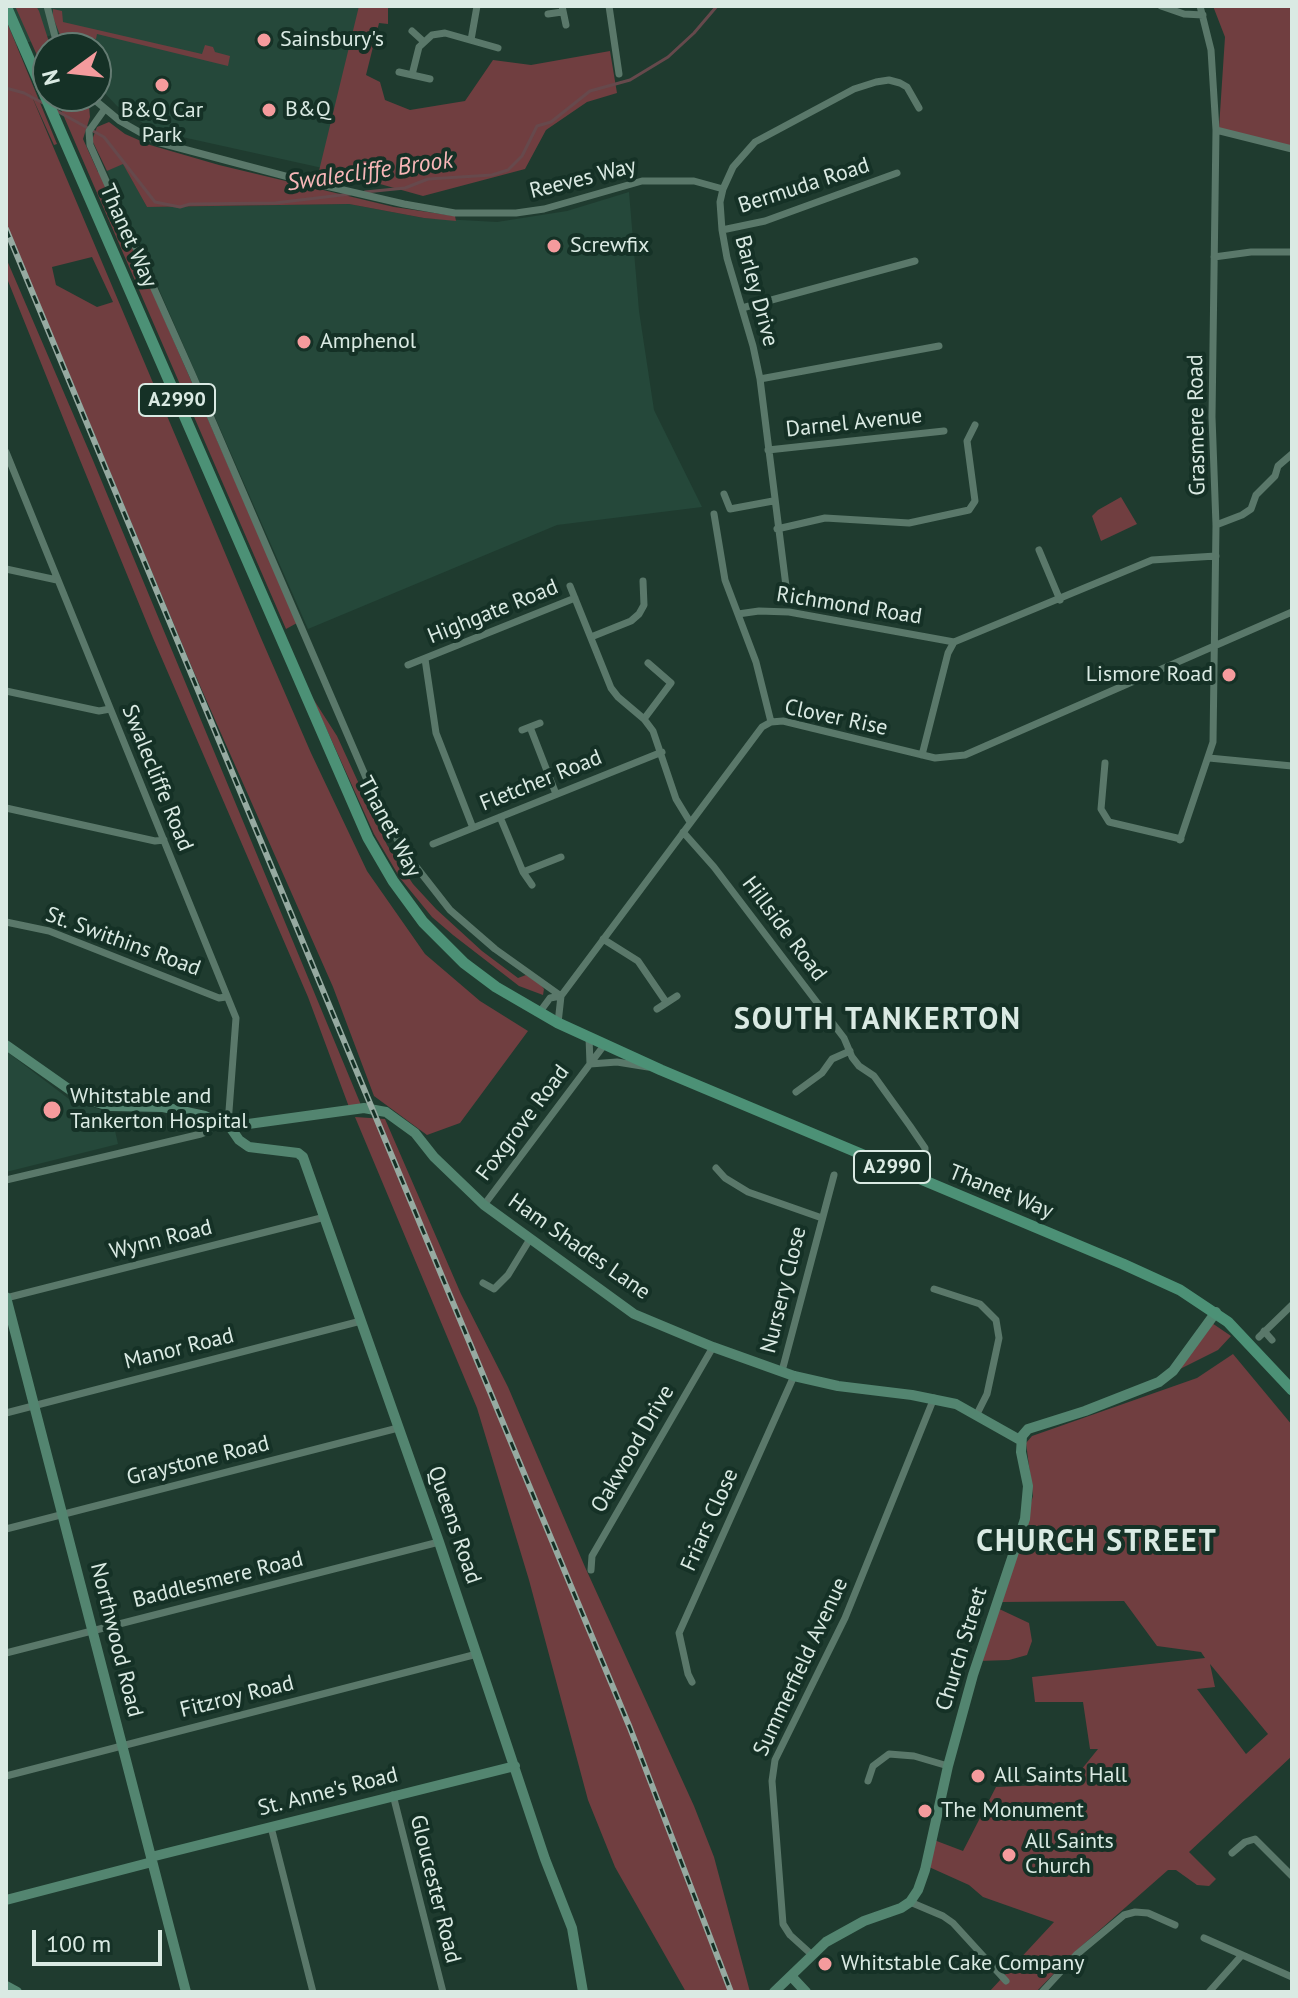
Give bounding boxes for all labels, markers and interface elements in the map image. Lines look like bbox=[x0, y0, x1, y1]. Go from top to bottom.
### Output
place label: Sainsbury's bbox=[280, 27, 384, 53]
marker: Sainsbury's bbox=[255, 31, 273, 49]
north arrow bbox=[32, 32, 112, 112]
text: N bbox=[35, 67, 66, 88]
marker: B&Q Car Park bbox=[153, 76, 171, 94]
place label: B&Q bbox=[285, 97, 331, 123]
place label: B&Q Car Park bbox=[121, 98, 203, 150]
marker: B&Q bbox=[260, 101, 278, 119]
water label: Swalecliffe Brook bbox=[285, 146, 455, 198]
street label: Bermuda Road bbox=[735, 152, 873, 220]
street label: Reeves Way bbox=[527, 153, 639, 205]
street label: Thanet Way bbox=[94, 180, 162, 292]
place label: Screwfix bbox=[570, 233, 649, 259]
street label: Barley Drive bbox=[729, 233, 783, 349]
marker: Screwfix bbox=[545, 237, 563, 255]
place label: Amphenol bbox=[320, 329, 416, 355]
marker: Amphenol bbox=[295, 333, 313, 351]
street label: Grasmere Road bbox=[1183, 354, 1211, 496]
road number: A2990 bbox=[139, 384, 215, 416]
street label: Darnel Avenue bbox=[784, 403, 924, 443]
street label: Highgate Road bbox=[424, 574, 562, 650]
street label: Richmond Road bbox=[774, 581, 924, 631]
place label: Lismore Road bbox=[1086, 662, 1213, 688]
marker: Lismore Road bbox=[1220, 666, 1238, 684]
street label: Clover Rise bbox=[782, 694, 890, 742]
street label: Swalecliffe Road bbox=[116, 701, 198, 855]
street label: Fletcher Road bbox=[476, 745, 606, 817]
street label: Thanet Way bbox=[351, 772, 427, 882]
street label: Hillside Road bbox=[736, 871, 832, 987]
street label: St. Swithins Road bbox=[42, 902, 204, 982]
district label: SOUTH TANKERTON bbox=[734, 1002, 1022, 1038]
street label: Foxgrove Road bbox=[471, 1060, 575, 1186]
place label: Whitstable and Tankerton Hospital bbox=[70, 1084, 248, 1136]
marker: Whitstable and Tankerton Hospital bbox=[41, 1099, 63, 1121]
road number: A2990 bbox=[854, 1151, 930, 1183]
street label: Thanet Way bbox=[945, 1159, 1057, 1225]
street label: Ham Shades Lane bbox=[503, 1188, 655, 1306]
street label: Wynn Road bbox=[107, 1215, 215, 1265]
street label: Nursery Close bbox=[756, 1224, 812, 1356]
street label: Manor Road bbox=[121, 1323, 237, 1375]
street label: Oakwood Drive bbox=[586, 1380, 680, 1518]
street label: Graystone Road bbox=[124, 1431, 272, 1491]
street label: Queens Road bbox=[422, 1463, 486, 1587]
street label: Friars Close bbox=[676, 1465, 744, 1575]
district label: CHURCH STREET bbox=[976, 1524, 1218, 1560]
street label: Baddlesmere Road bbox=[130, 1546, 306, 1614]
street label: Northwood Road bbox=[84, 1560, 148, 1720]
street label: Summerfield Avenue bbox=[748, 1574, 854, 1760]
street label: Church Street bbox=[931, 1584, 993, 1714]
street label: Fitzroy Road bbox=[177, 1670, 297, 1724]
street label: St. Anne's Road bbox=[255, 1762, 401, 1822]
place label: All Saints Hall bbox=[994, 1763, 1127, 1789]
marker: All Saints Hall bbox=[969, 1767, 987, 1785]
place label: The Monument bbox=[941, 1798, 1084, 1824]
marker: The Monument bbox=[916, 1802, 934, 1820]
street label: Gloucester Road bbox=[404, 1812, 466, 1966]
place label: All Saints Church bbox=[1025, 1829, 1114, 1880]
marker: All Saints Church bbox=[1000, 1846, 1018, 1864]
scale bar bbox=[36, 1914, 166, 1964]
text: 100 m bbox=[46, 1928, 111, 1959]
place label: Whitstable Cake Company bbox=[841, 1951, 1085, 1977]
marker: Whitstable Cake Company bbox=[816, 1955, 834, 1973]

